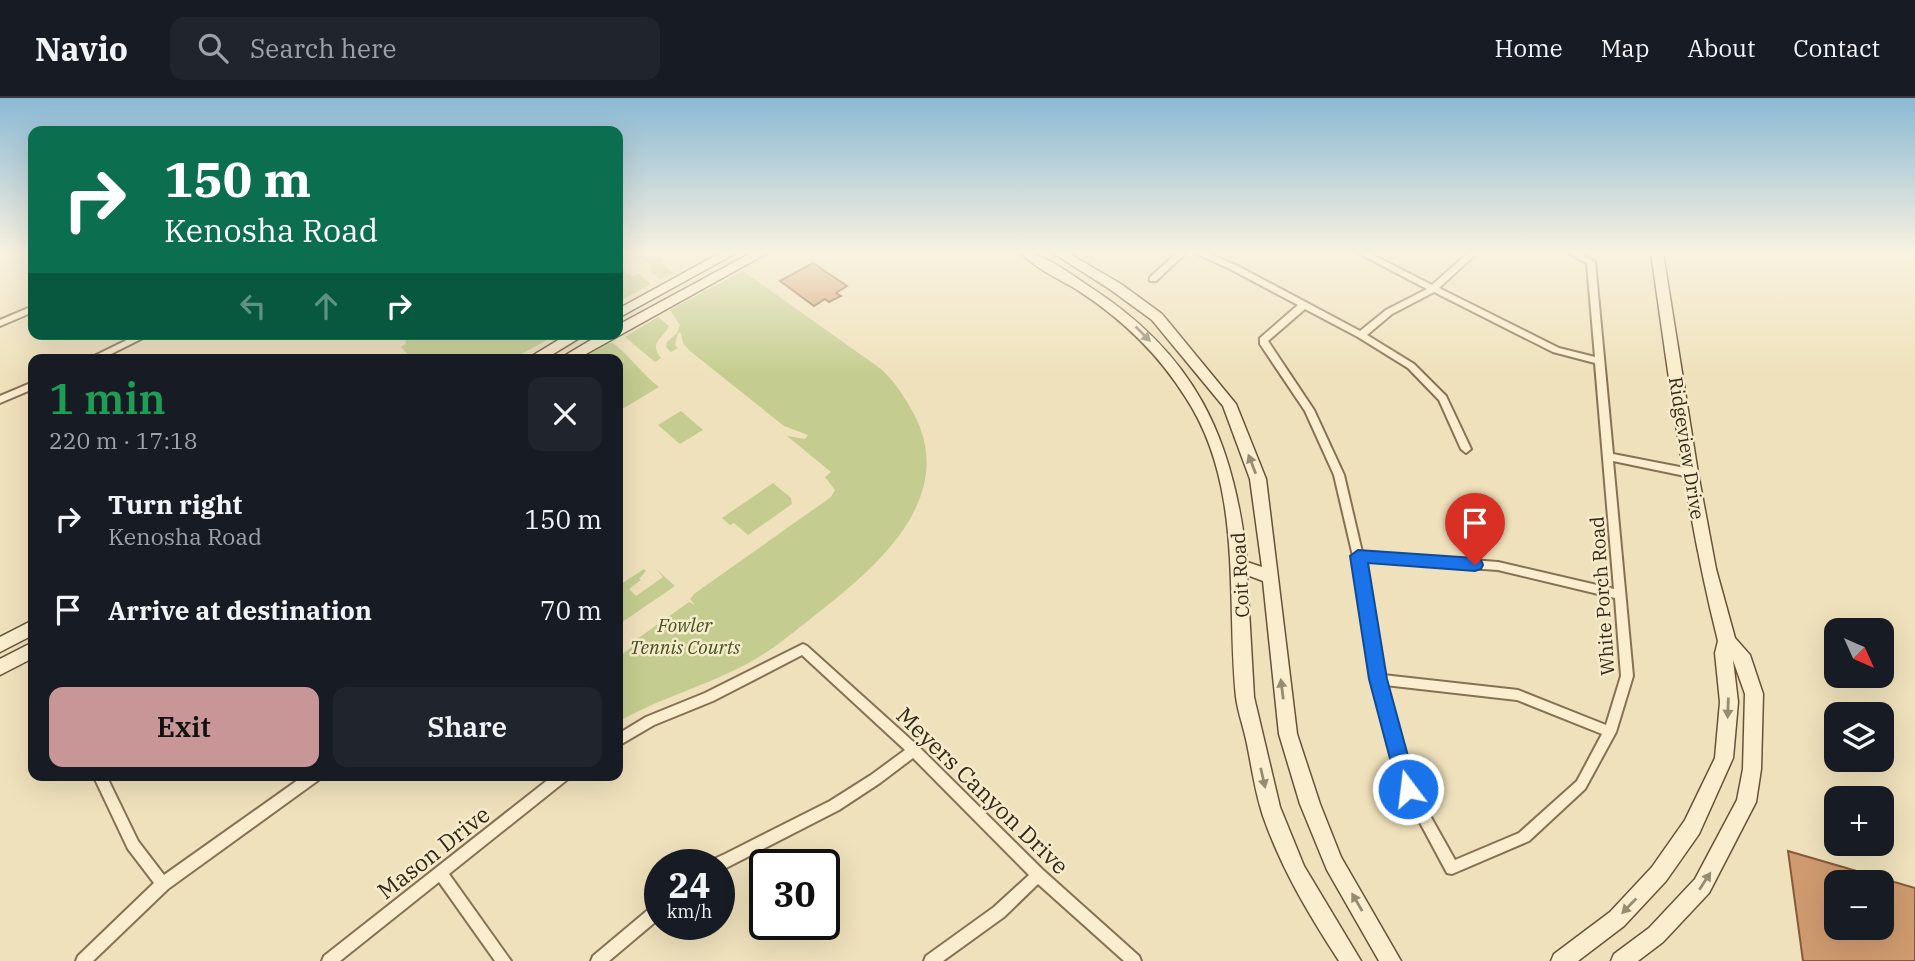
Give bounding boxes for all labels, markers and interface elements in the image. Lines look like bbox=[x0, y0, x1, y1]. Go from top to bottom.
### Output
search box bbox=[170, 17, 660, 80]
text: Navio bbox=[35, 27, 128, 70]
icon: search bbox=[194, 29, 232, 67]
text: Search here bbox=[250, 31, 396, 65]
text: Home bbox=[1495, 32, 1563, 64]
text: Map bbox=[1601, 32, 1649, 64]
text: About bbox=[1687, 32, 1755, 64]
text: Contact bbox=[1793, 32, 1880, 64]
text: 150 m bbox=[164, 147, 311, 210]
icon: right bbox=[49, 154, 140, 245]
text: Kenosha Road bbox=[164, 209, 378, 251]
icon: left bbox=[234, 287, 272, 325]
icon: ahead bbox=[307, 287, 345, 325]
icon: right bbox=[380, 287, 418, 325]
one-way arrow bbox=[1134, 325, 1151, 341]
text: 1 min bbox=[49, 371, 166, 426]
street label: Ridgeview Drive bbox=[1664, 375, 1710, 521]
button: close bbox=[528, 377, 602, 451]
text: 220 m · 17:18 bbox=[49, 425, 198, 455]
one-way arrow bbox=[1246, 453, 1257, 474]
text: Turn right bbox=[108, 487, 242, 521]
pin bbox=[1445, 493, 1505, 565]
icon: right bbox=[49, 500, 87, 538]
text: 150 m bbox=[524, 502, 602, 536]
icon: arrive bbox=[1456, 504, 1494, 542]
street label: White Porch Road bbox=[1584, 516, 1620, 676]
text: Kenosha Road bbox=[108, 521, 262, 551]
street label: Coit Road bbox=[1226, 532, 1254, 618]
icon: arrive bbox=[49, 591, 87, 629]
text: Arrive at destination bbox=[108, 593, 372, 627]
text: 70 m bbox=[540, 593, 602, 627]
park label: Fowler Tennis Courts bbox=[630, 613, 740, 659]
north arrow bbox=[1824, 618, 1894, 688]
map controls bbox=[1824, 618, 1894, 940]
one-way arrow bbox=[1277, 678, 1288, 700]
button: Exit bbox=[49, 687, 319, 767]
button: Share bbox=[333, 687, 602, 767]
one-way arrow bbox=[1722, 698, 1733, 720]
street label: Meyers Canyon Drive bbox=[891, 700, 1075, 880]
button: layers bbox=[1824, 702, 1894, 772]
position arrow bbox=[1371, 752, 1445, 826]
one-way arrow bbox=[1258, 767, 1269, 789]
button: + bbox=[1824, 786, 1894, 856]
street label: Mason Drive bbox=[371, 799, 495, 905]
speed limit sign: 30 bbox=[749, 849, 840, 940]
text: 24 bbox=[668, 862, 711, 908]
button: − bbox=[1824, 870, 1894, 940]
one-way arrow bbox=[1698, 871, 1711, 890]
one-way arrow bbox=[1351, 892, 1363, 911]
one-way arrow bbox=[1621, 897, 1637, 914]
text: km/h bbox=[667, 900, 712, 923]

